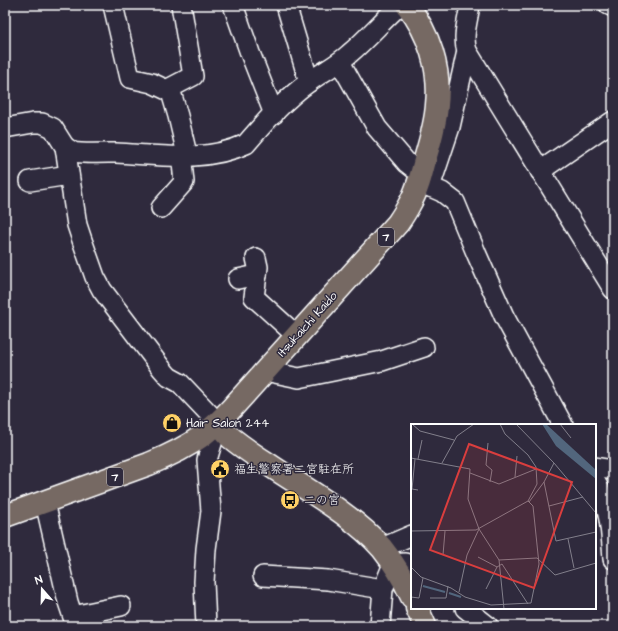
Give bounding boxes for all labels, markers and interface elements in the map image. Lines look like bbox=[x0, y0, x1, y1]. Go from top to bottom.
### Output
road number: 7 bbox=[378, 228, 394, 246]
street label: Itsukaichi Kaido bbox=[274, 288, 341, 361]
shop icon: Hair Salon 244 bbox=[161, 412, 183, 434]
place label: Hair Salon 244 bbox=[186, 415, 269, 432]
inset map bbox=[411, 424, 596, 609]
public building icon: 福生警察署二宮駐在所 bbox=[209, 458, 231, 480]
place label: 福生警察署二宮駐在所 bbox=[234, 461, 354, 478]
road number: 7 bbox=[107, 468, 123, 486]
bus stop icon: 二の宮 bbox=[279, 489, 301, 511]
place label: 二の宮 bbox=[304, 492, 340, 509]
north arrow bbox=[22, 569, 62, 609]
text: N bbox=[33, 572, 45, 588]

